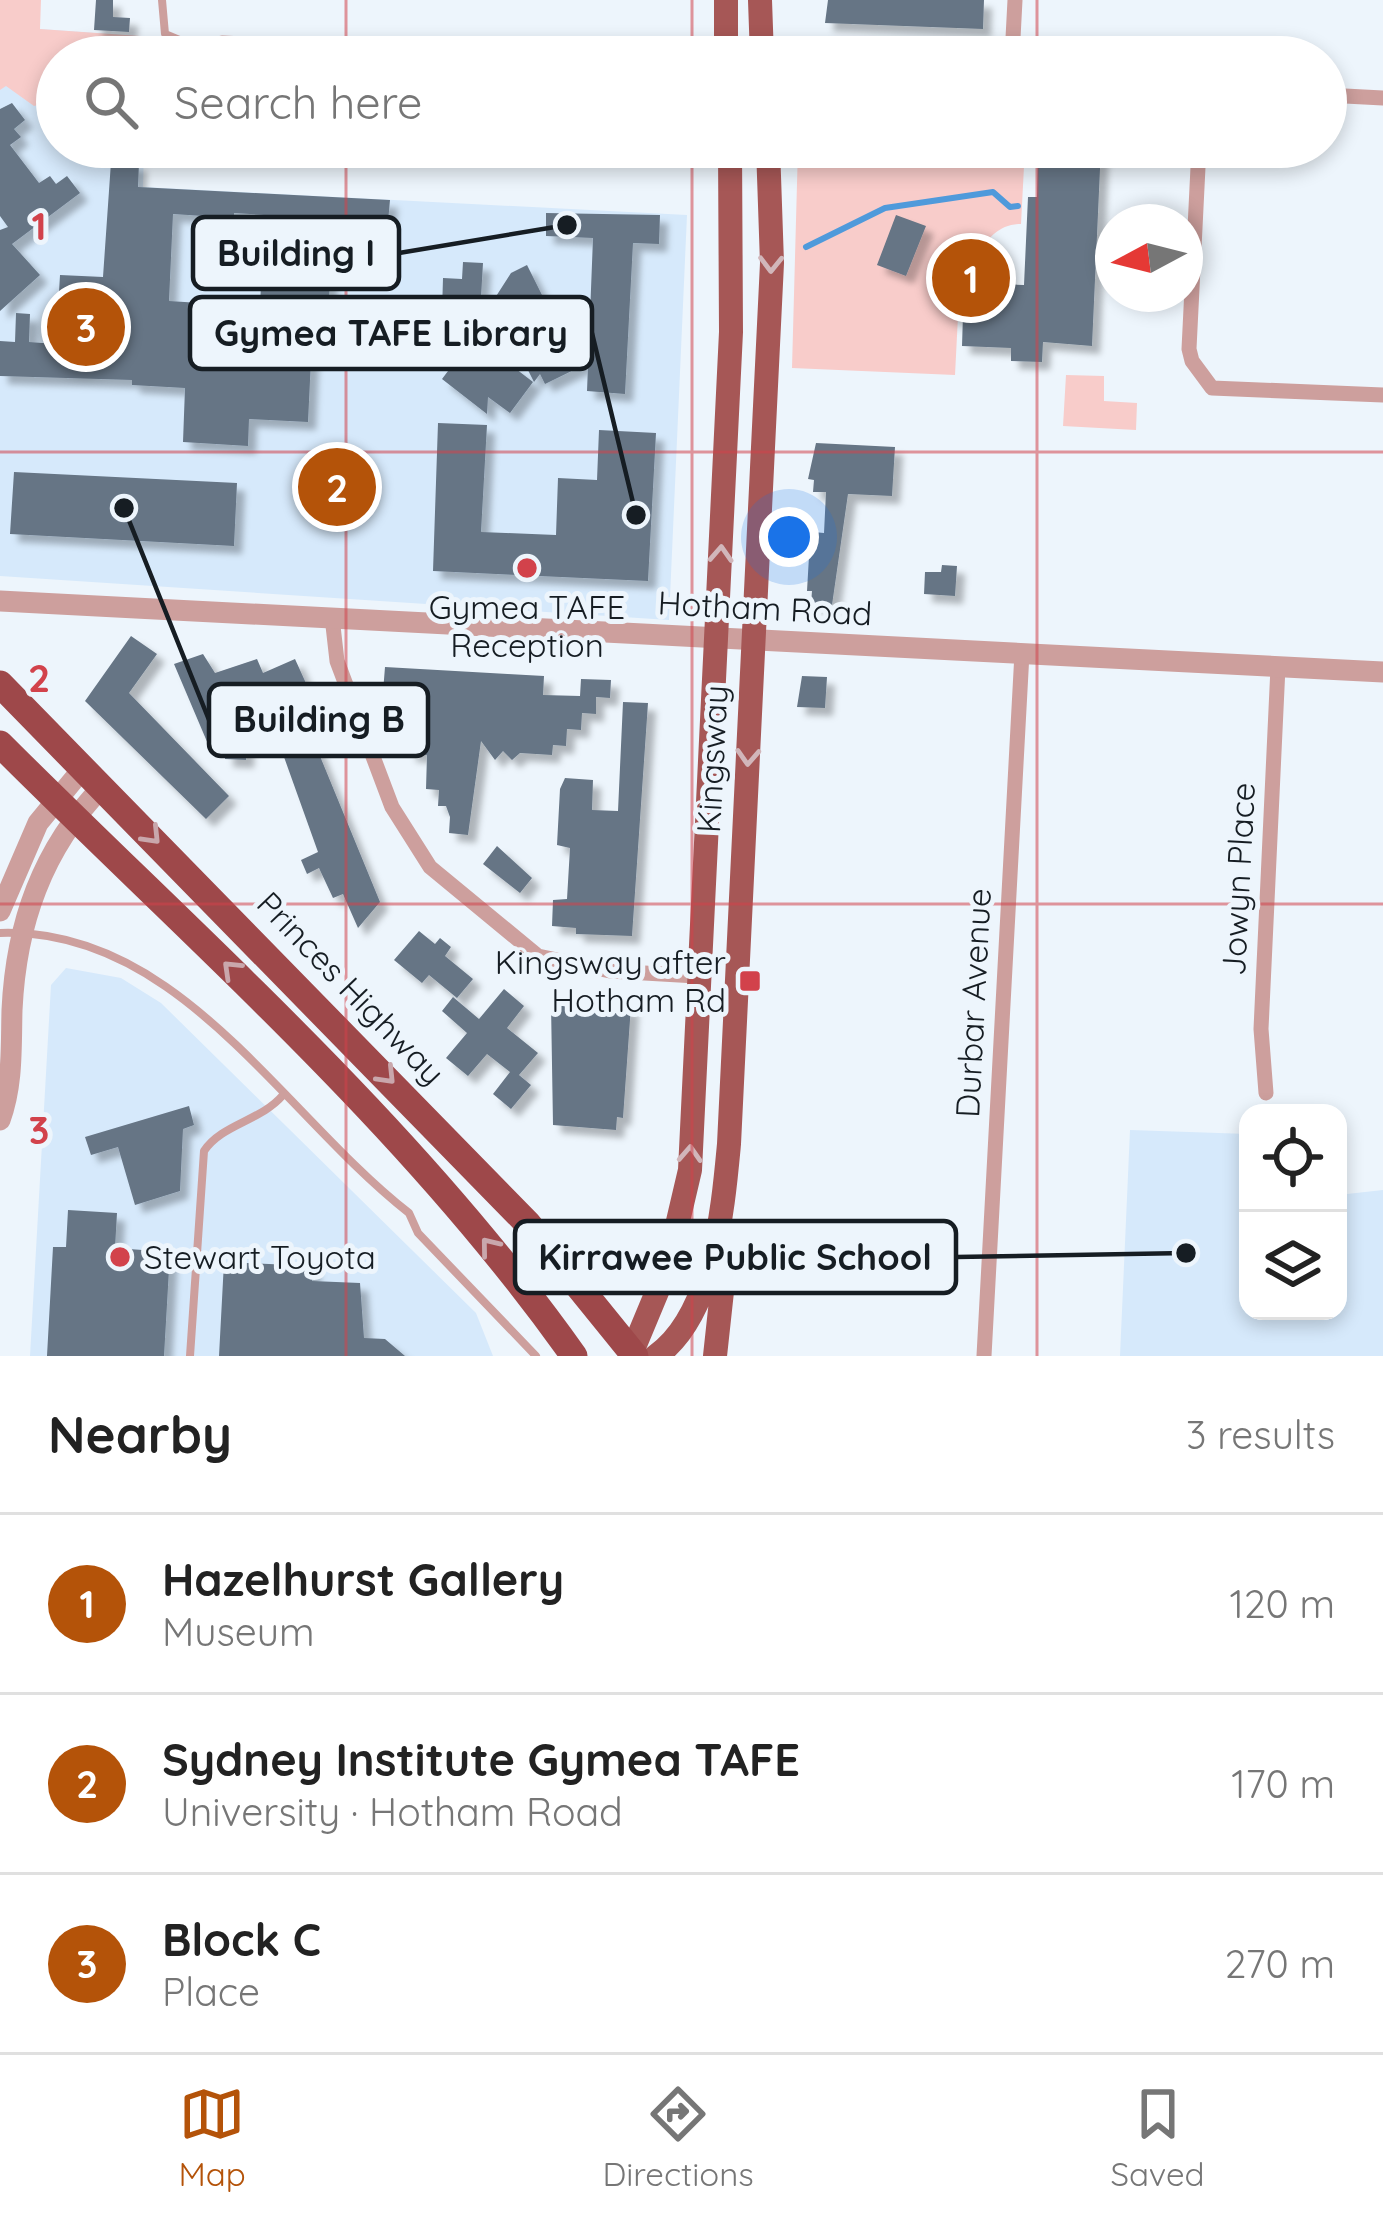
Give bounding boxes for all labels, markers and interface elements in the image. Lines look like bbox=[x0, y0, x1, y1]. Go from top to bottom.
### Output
search box bbox=[36, 36, 1347, 168]
icon: search bbox=[78, 69, 144, 135]
text: Search here bbox=[174, 74, 422, 130]
text: 1 bbox=[31, 201, 47, 250]
north arrow bbox=[1095, 204, 1203, 312]
callout: Building I bbox=[193, 217, 399, 289]
text: Building I bbox=[217, 230, 375, 275]
pin: 1 bbox=[932, 233, 1010, 323]
one-way arrow bbox=[758, 256, 784, 274]
pin: 3 bbox=[47, 282, 125, 372]
callout: Gymea TAFE Library bbox=[190, 297, 592, 369]
text: Gymea TAFE Library bbox=[214, 310, 568, 355]
pin: 2 bbox=[298, 442, 376, 532]
your location bbox=[759, 507, 819, 567]
one-way arrow bbox=[708, 544, 734, 563]
marker: Gymea TAFE Reception bbox=[514, 555, 540, 581]
street label: Hotham Road bbox=[657, 581, 873, 634]
place label: Gymea TAFE Reception bbox=[429, 586, 625, 665]
text: 2 bbox=[28, 653, 50, 702]
callout: Building B bbox=[209, 684, 428, 756]
street label: Kingsway bbox=[687, 684, 736, 834]
text: Building B bbox=[233, 696, 405, 741]
one-way arrow bbox=[735, 748, 761, 767]
street label: Jowyn Place bbox=[1212, 781, 1263, 977]
one-way arrow bbox=[138, 822, 160, 844]
street label: Princes Highway bbox=[249, 883, 454, 1093]
street label: Durbar Avenue bbox=[946, 887, 999, 1119]
place label: Kingsway after Hotham Rd bbox=[495, 941, 726, 1020]
one-way arrow bbox=[224, 962, 245, 984]
marker: Kingsway after Hotham Rd bbox=[737, 968, 763, 994]
one-way arrow bbox=[373, 1063, 395, 1084]
map controls bbox=[1239, 1104, 1347, 1320]
button: locate bbox=[1239, 1104, 1347, 1212]
text: 3 bbox=[29, 1105, 49, 1154]
one-way arrow bbox=[677, 1144, 703, 1163]
button: layers bbox=[1239, 1212, 1347, 1320]
callout: Kirrawee Public School bbox=[515, 1221, 956, 1293]
text: Kirrawee Public School bbox=[538, 1234, 932, 1279]
place label: Stewart Toyota bbox=[144, 1236, 376, 1277]
one-way arrow bbox=[482, 1237, 503, 1259]
marker: Stewart Toyota bbox=[107, 1244, 133, 1270]
text: Nearby bbox=[48, 1402, 232, 1466]
text: 3 results bbox=[1186, 1410, 1335, 1459]
text: Hazelhurst Gallery bbox=[162, 1551, 564, 1607]
text: 1 bbox=[79, 1579, 95, 1628]
text: 120 m bbox=[1230, 1579, 1335, 1628]
text: Museum bbox=[162, 1607, 315, 1656]
text: Sydney Institute Gymea TAFE bbox=[162, 1731, 800, 1787]
text: 2 bbox=[76, 1759, 98, 1808]
text: 170 m bbox=[1231, 1759, 1335, 1808]
text: University · Hotham Road bbox=[162, 1787, 623, 1836]
text: Block C bbox=[162, 1911, 321, 1967]
text: 3 bbox=[77, 1939, 97, 1988]
text: 270 m bbox=[1225, 1939, 1335, 1988]
text: Place bbox=[162, 1967, 260, 2016]
tab: Map bbox=[178, 2081, 246, 2194]
tab: Directions bbox=[602, 2081, 754, 2194]
tab: Saved bbox=[1111, 2081, 1205, 2194]

